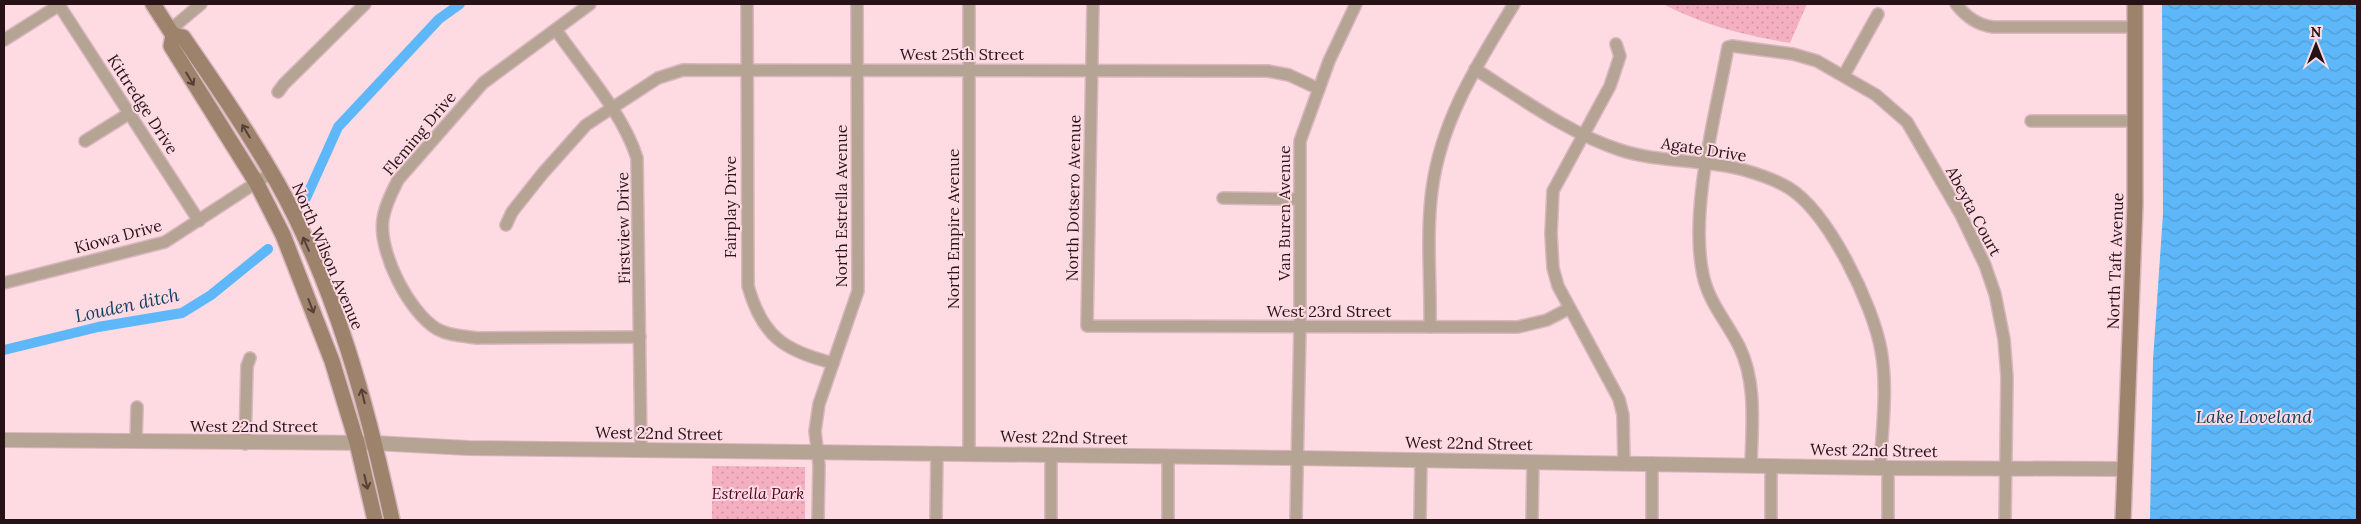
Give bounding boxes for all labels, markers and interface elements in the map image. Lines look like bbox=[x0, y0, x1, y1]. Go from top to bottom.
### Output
north arrow bbox=[2291, 20, 2341, 70]
text: N bbox=[2311, 23, 2322, 41]
street label: West 25th Street bbox=[900, 44, 1025, 64]
street label: Kittredge Drive bbox=[103, 50, 183, 158]
one-way arrow bbox=[186, 71, 196, 85]
street label: Fleming Drive bbox=[378, 87, 460, 179]
street label: North Dotsero Avenue bbox=[1062, 114, 1084, 281]
one-way arrow bbox=[240, 124, 251, 138]
street label: North Estrella Avenue bbox=[831, 124, 851, 287]
street label: Agate Drive bbox=[1659, 132, 1748, 166]
street label: Van Buren Avenue bbox=[1274, 145, 1294, 282]
street label: North Empire Avenue bbox=[943, 148, 963, 309]
street label: Fairplay Drive bbox=[720, 155, 740, 258]
street label: Abeyta Court bbox=[1942, 162, 2006, 260]
street label: Firstview Drive bbox=[612, 171, 634, 284]
street label: North Wilson Avenue bbox=[288, 179, 368, 333]
street label: North Taft Avenue bbox=[2103, 192, 2127, 330]
street label: Kiowa Drive bbox=[72, 215, 164, 257]
one-way arrow bbox=[301, 237, 311, 252]
water label: Louden ditch bbox=[73, 283, 182, 327]
one-way arrow bbox=[307, 298, 316, 313]
street label: West 23rd Street bbox=[1267, 301, 1392, 321]
one-way arrow bbox=[358, 388, 367, 404]
water label: Lake Loveland bbox=[2196, 405, 2312, 428]
street label: West 22nd Street bbox=[190, 416, 319, 436]
street label: West 22nd Street bbox=[595, 422, 724, 444]
street label: West 22nd Street bbox=[1000, 426, 1129, 448]
street label: West 22nd Street bbox=[1405, 432, 1534, 454]
street label: West 22nd Street bbox=[1810, 439, 1939, 461]
one-way arrow bbox=[362, 473, 371, 489]
park label: Estrella Park bbox=[712, 483, 804, 503]

